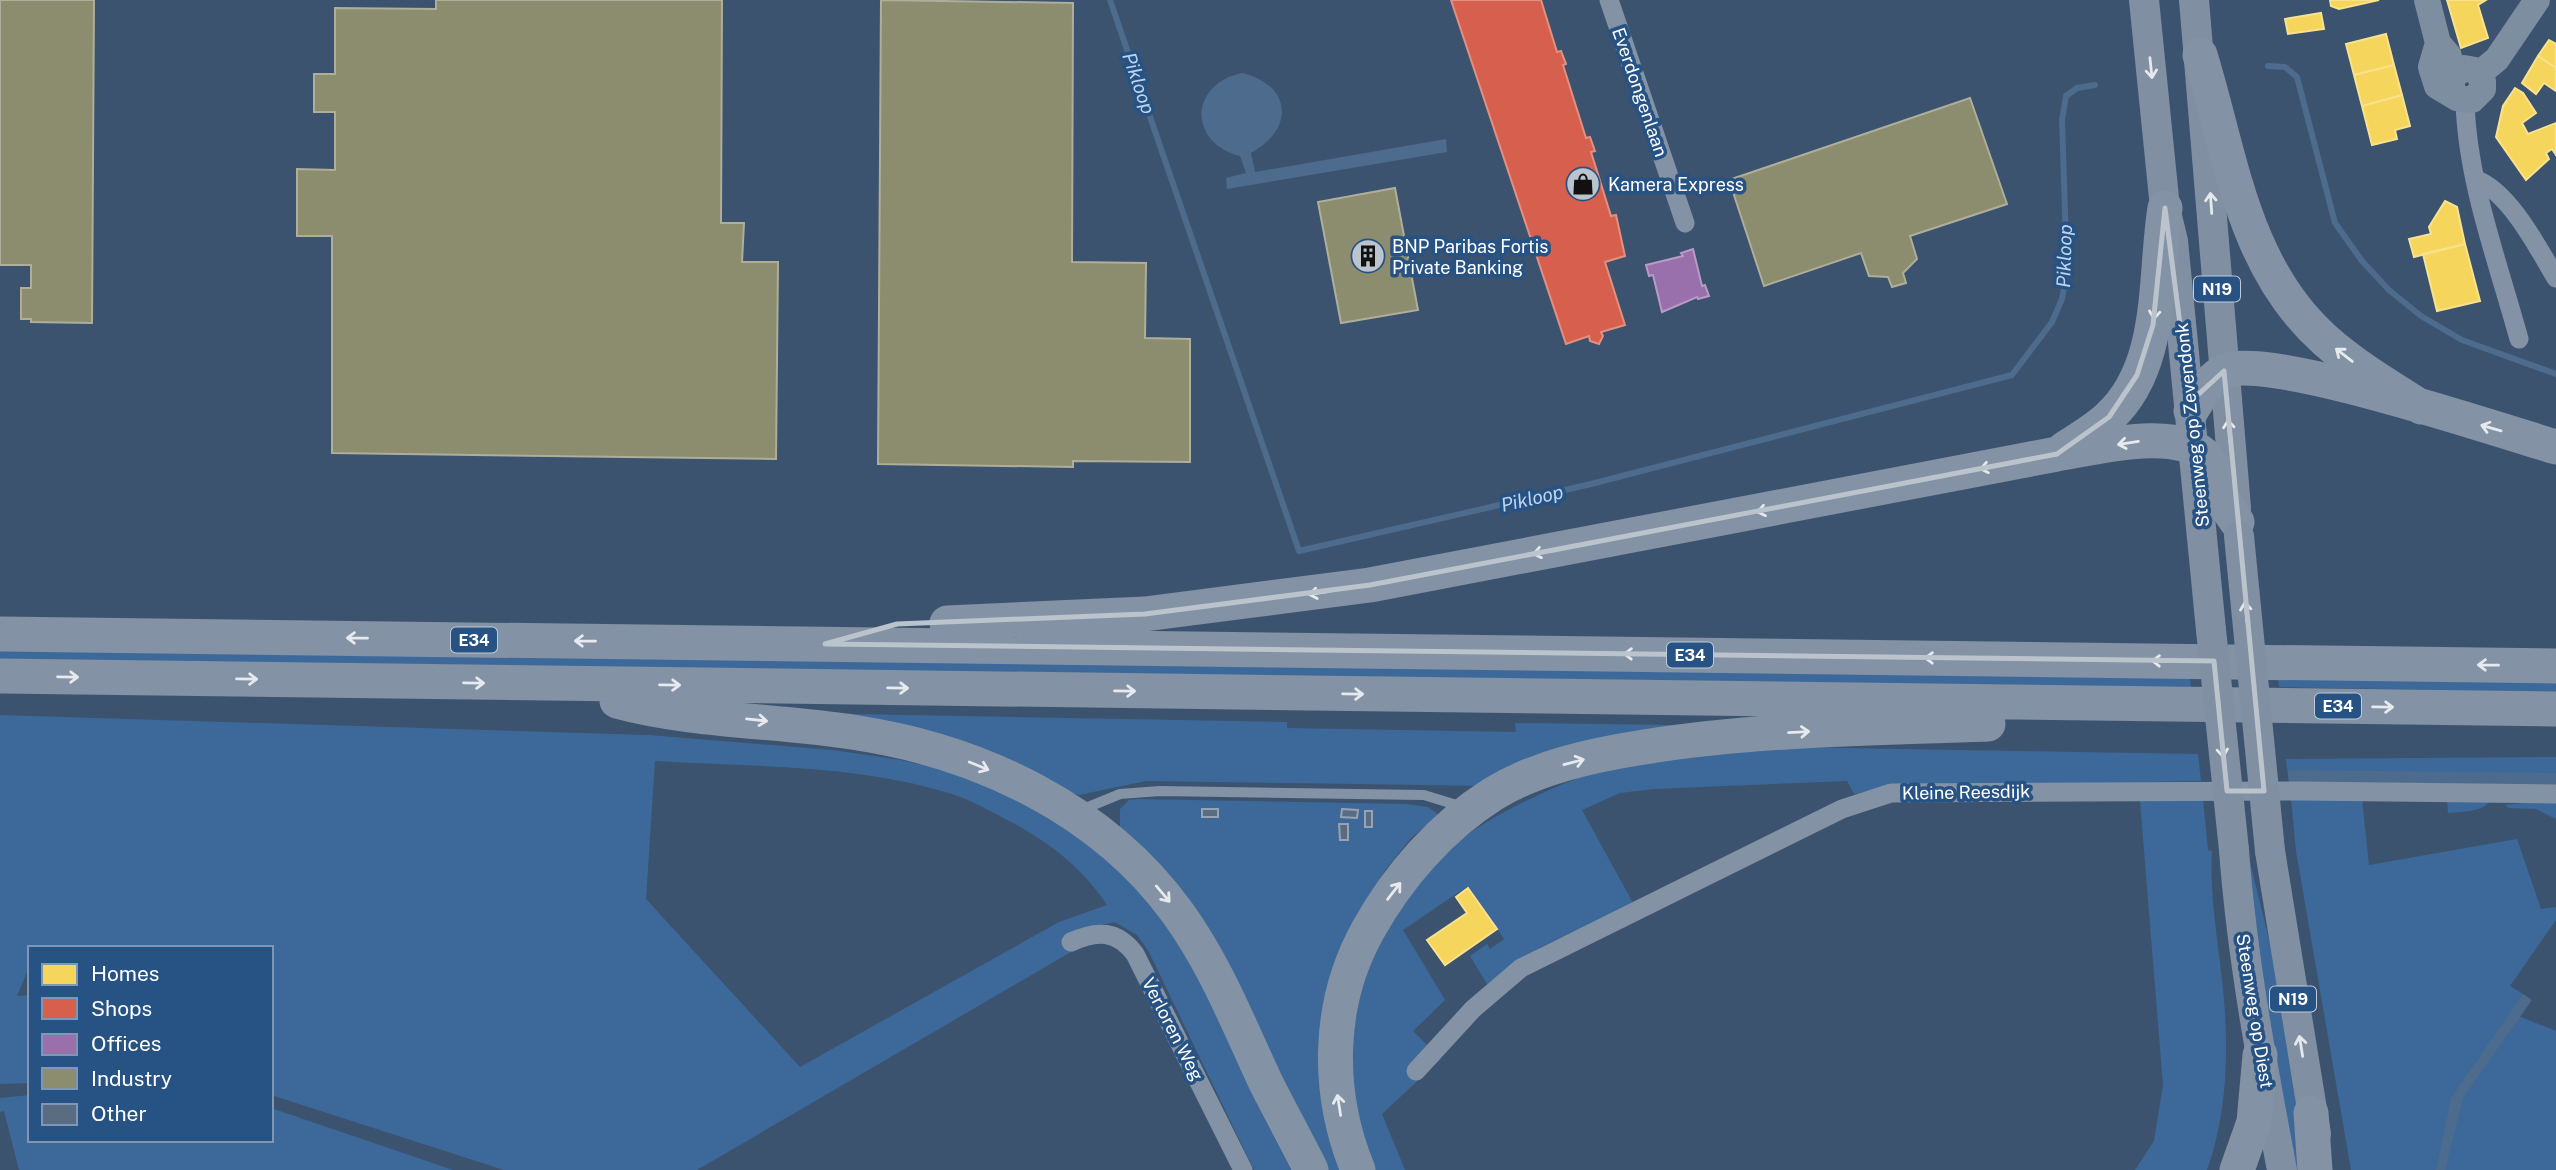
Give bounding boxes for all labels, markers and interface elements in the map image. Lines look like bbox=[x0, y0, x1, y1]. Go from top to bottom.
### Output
street label: Everdongenlaan bbox=[1608, 25, 1672, 159]
water label: Pikloop bbox=[1118, 49, 1160, 117]
one-way arrow bbox=[2144, 56, 2157, 79]
shop icon: Kamera Express bbox=[1564, 165, 1602, 203]
place label: Kamera Express bbox=[1608, 174, 1744, 195]
one-way arrow bbox=[2204, 192, 2217, 215]
water label: Pikloop bbox=[2052, 224, 2076, 288]
place label: BNP Paribas Fortis Private Banking bbox=[1392, 236, 1548, 278]
building icon: BNP Paribas Fortis Private Banking bbox=[1349, 237, 1387, 275]
road number: N19 bbox=[2194, 276, 2240, 302]
one-way arrow bbox=[2148, 297, 2161, 320]
street label: Steenweg op Zevendonk bbox=[2171, 322, 2213, 528]
one-way arrow bbox=[2336, 348, 2354, 363]
one-way arrow bbox=[2222, 419, 2235, 442]
one-way arrow bbox=[2480, 420, 2502, 433]
one-way arrow bbox=[2117, 437, 2140, 450]
one-way arrow bbox=[1979, 461, 2002, 474]
water label: Pikloop bbox=[1499, 480, 1565, 516]
one-way arrow bbox=[1756, 503, 1779, 517]
one-way arrow bbox=[1532, 546, 1555, 560]
one-way arrow bbox=[1308, 587, 1331, 600]
one-way arrow bbox=[2239, 602, 2252, 624]
road number: E34 bbox=[451, 628, 497, 652]
one-way arrow bbox=[346, 631, 369, 645]
one-way arrow bbox=[574, 634, 597, 648]
road number: E34 bbox=[1667, 642, 1713, 668]
one-way arrow bbox=[1623, 647, 1646, 661]
one-way arrow bbox=[1924, 651, 1947, 665]
one-way arrow bbox=[2151, 654, 2174, 668]
one-way arrow bbox=[2477, 658, 2500, 672]
one-way arrow bbox=[56, 670, 79, 684]
one-way arrow bbox=[235, 673, 258, 686]
one-way arrow bbox=[462, 676, 485, 690]
one-way arrow bbox=[659, 679, 682, 692]
one-way arrow bbox=[886, 681, 909, 695]
one-way arrow bbox=[1113, 684, 1136, 698]
one-way arrow bbox=[1341, 687, 1364, 701]
road number: E34 bbox=[2315, 694, 2361, 719]
one-way arrow bbox=[2372, 700, 2395, 714]
one-way arrow bbox=[745, 713, 768, 726]
one-way arrow bbox=[1787, 725, 1810, 738]
one-way arrow bbox=[2216, 735, 2229, 757]
one-way arrow bbox=[1562, 755, 1585, 768]
one-way arrow bbox=[967, 761, 989, 774]
street label: Kleine Reesdijk bbox=[1902, 780, 2030, 804]
one-way arrow bbox=[1386, 883, 1401, 901]
one-way arrow bbox=[1155, 885, 1171, 903]
street label: Steenweg op Diest bbox=[2232, 932, 2278, 1090]
legend bbox=[28, 946, 273, 1142]
text: Homes bbox=[91, 961, 159, 986]
street label: Verloren Weg bbox=[1138, 974, 1208, 1084]
road number: N19 bbox=[2270, 987, 2316, 1012]
text: Shops bbox=[91, 996, 152, 1021]
text: Offices bbox=[91, 1031, 161, 1056]
one-way arrow bbox=[2294, 1035, 2307, 1057]
text: Industry bbox=[91, 1066, 172, 1091]
one-way arrow bbox=[1332, 1094, 1345, 1117]
text: Other bbox=[91, 1101, 147, 1126]

